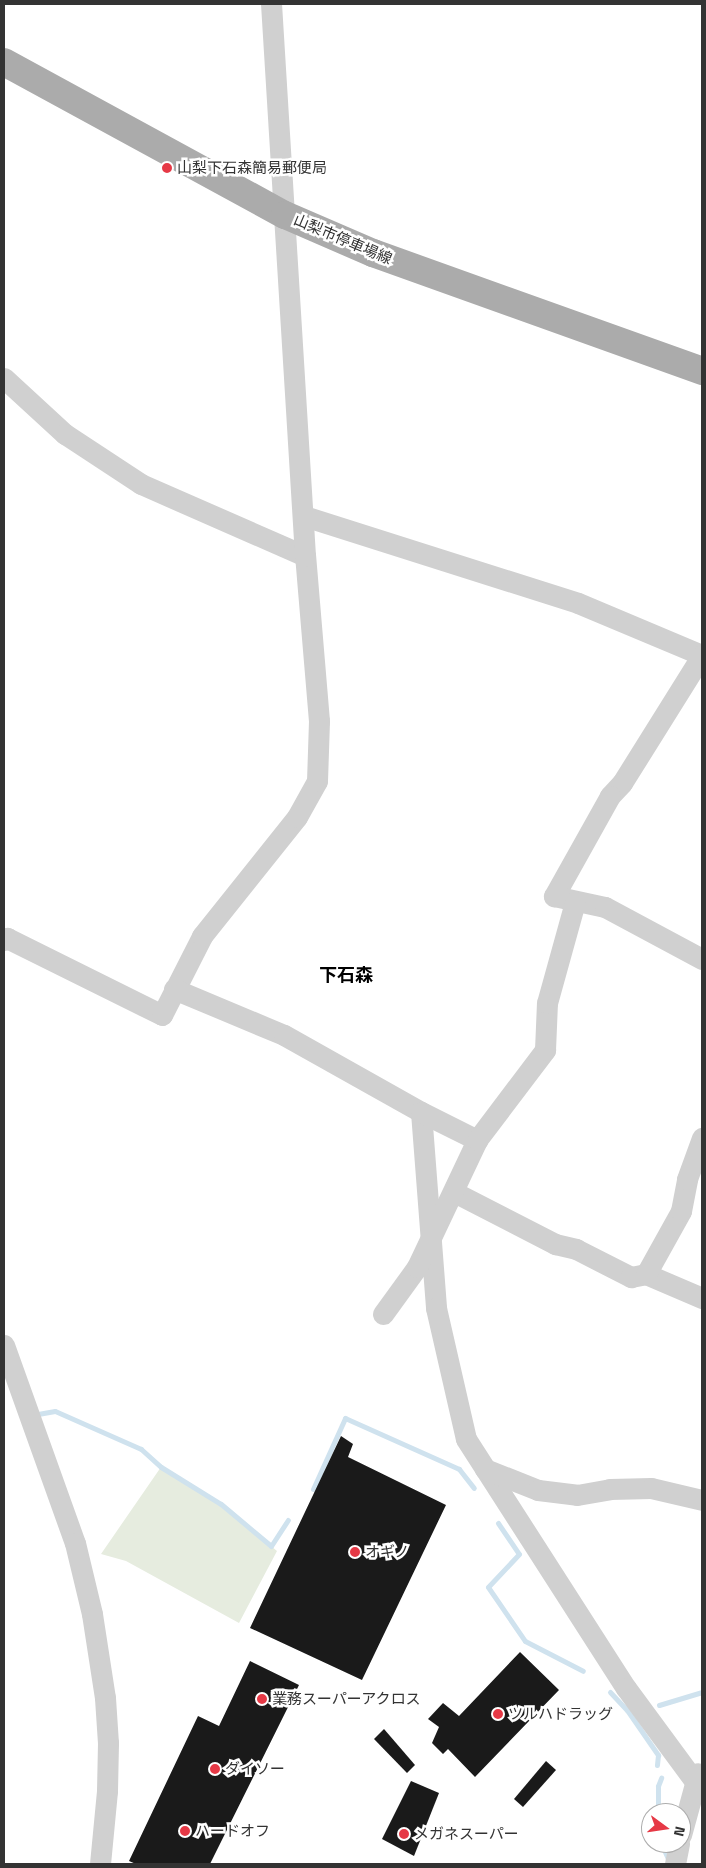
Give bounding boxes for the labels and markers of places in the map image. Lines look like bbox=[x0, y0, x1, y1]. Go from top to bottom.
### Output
place label: 山梨下石森簡易郵便局 bbox=[177, 159, 327, 177]
marker: 山梨下石森簡易郵便局 bbox=[161, 162, 173, 174]
place label: オギノ bbox=[365, 1543, 410, 1561]
marker: オギノ bbox=[349, 1546, 361, 1558]
place label: 業務スーパーアクロス bbox=[272, 1690, 422, 1708]
marker: 業務スーパーアクロス bbox=[256, 1693, 268, 1705]
place label: ツルハドラッグ bbox=[508, 1705, 613, 1723]
marker: ツルハドラッグ bbox=[492, 1708, 504, 1720]
place label: ダイソー bbox=[225, 1760, 285, 1778]
marker: ダイソー bbox=[209, 1763, 221, 1775]
place label: ハードオフ bbox=[195, 1822, 270, 1840]
marker: ハードオフ bbox=[179, 1825, 191, 1837]
place label: メガネスーパー bbox=[414, 1825, 519, 1843]
marker: メガネスーパー bbox=[398, 1828, 410, 1840]

